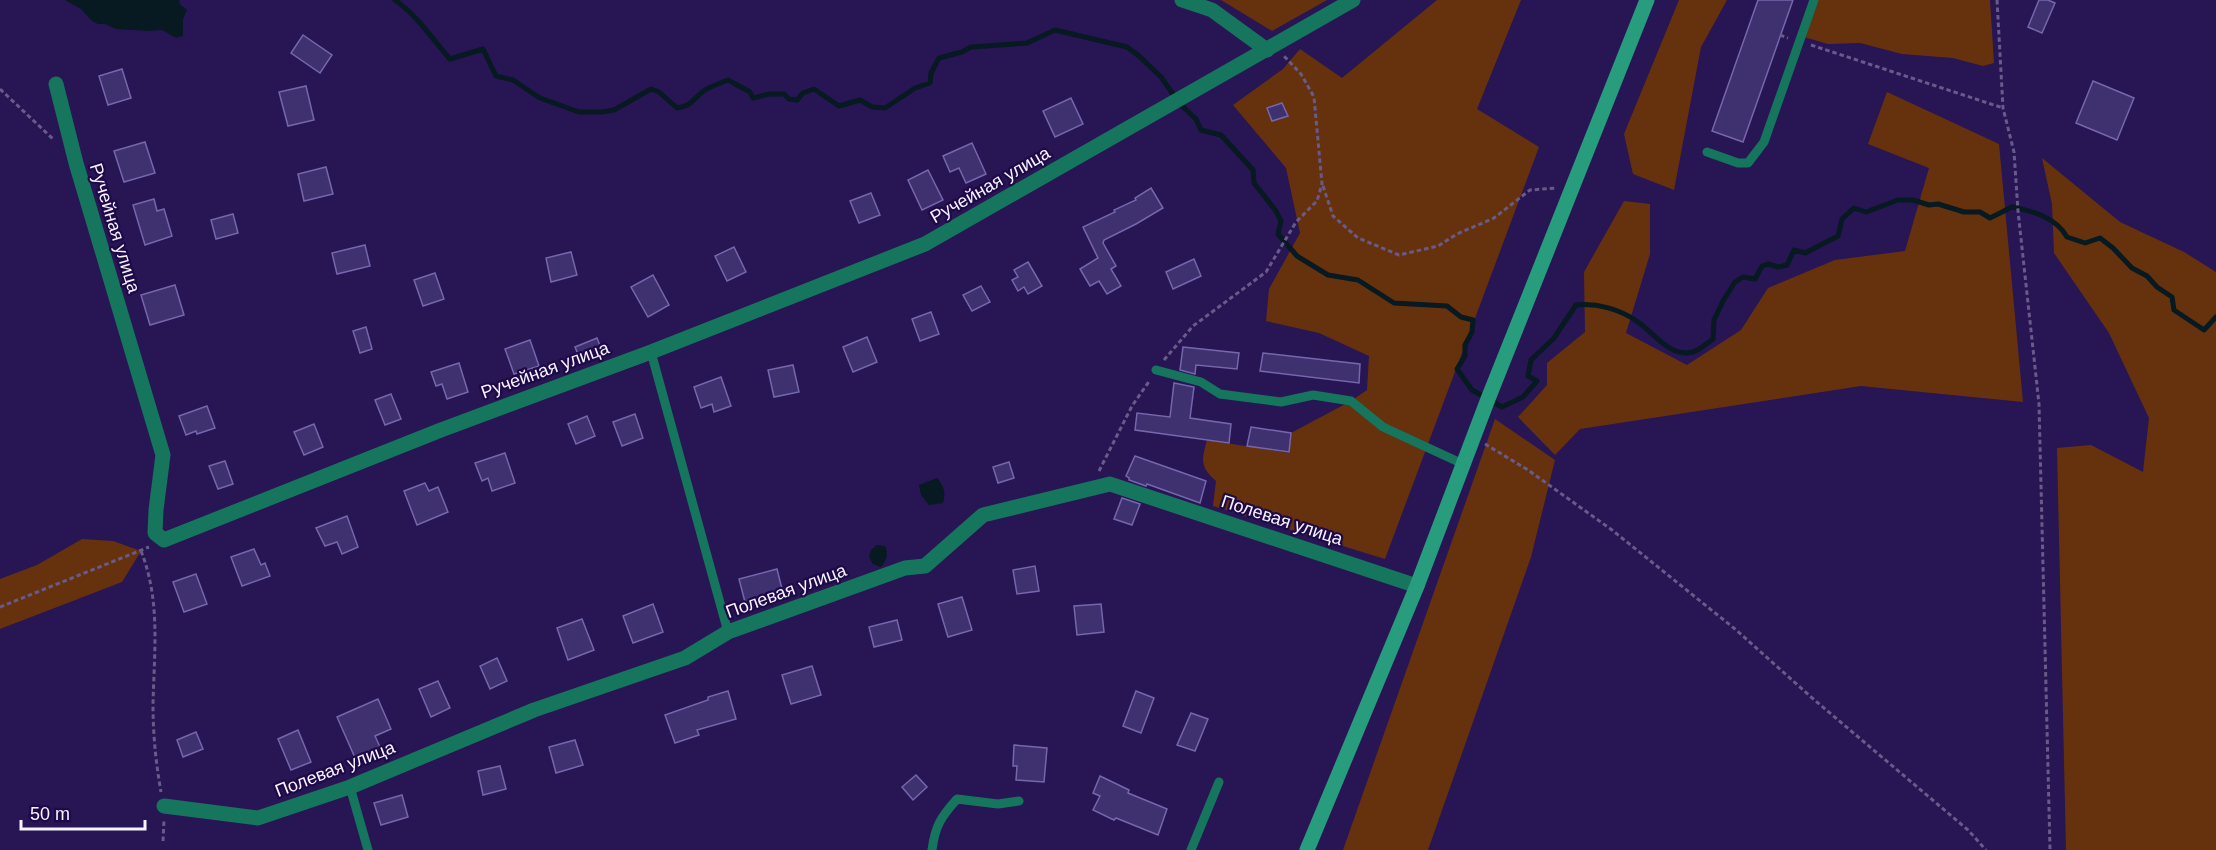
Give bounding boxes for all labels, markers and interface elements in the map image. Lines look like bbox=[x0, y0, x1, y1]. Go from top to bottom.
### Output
street label: Ручейная улица bbox=[927, 142, 1054, 227]
street label: Ручейная улица bbox=[86, 161, 145, 296]
street label: Ручейная улица bbox=[478, 337, 613, 402]
street label: Полевая улица bbox=[1219, 491, 1346, 549]
street label: Полевая улица bbox=[723, 560, 850, 622]
street label: Полевая улица bbox=[272, 737, 399, 801]
scale bar bbox=[21, 793, 146, 831]
text: 50 m bbox=[30, 804, 70, 824]

